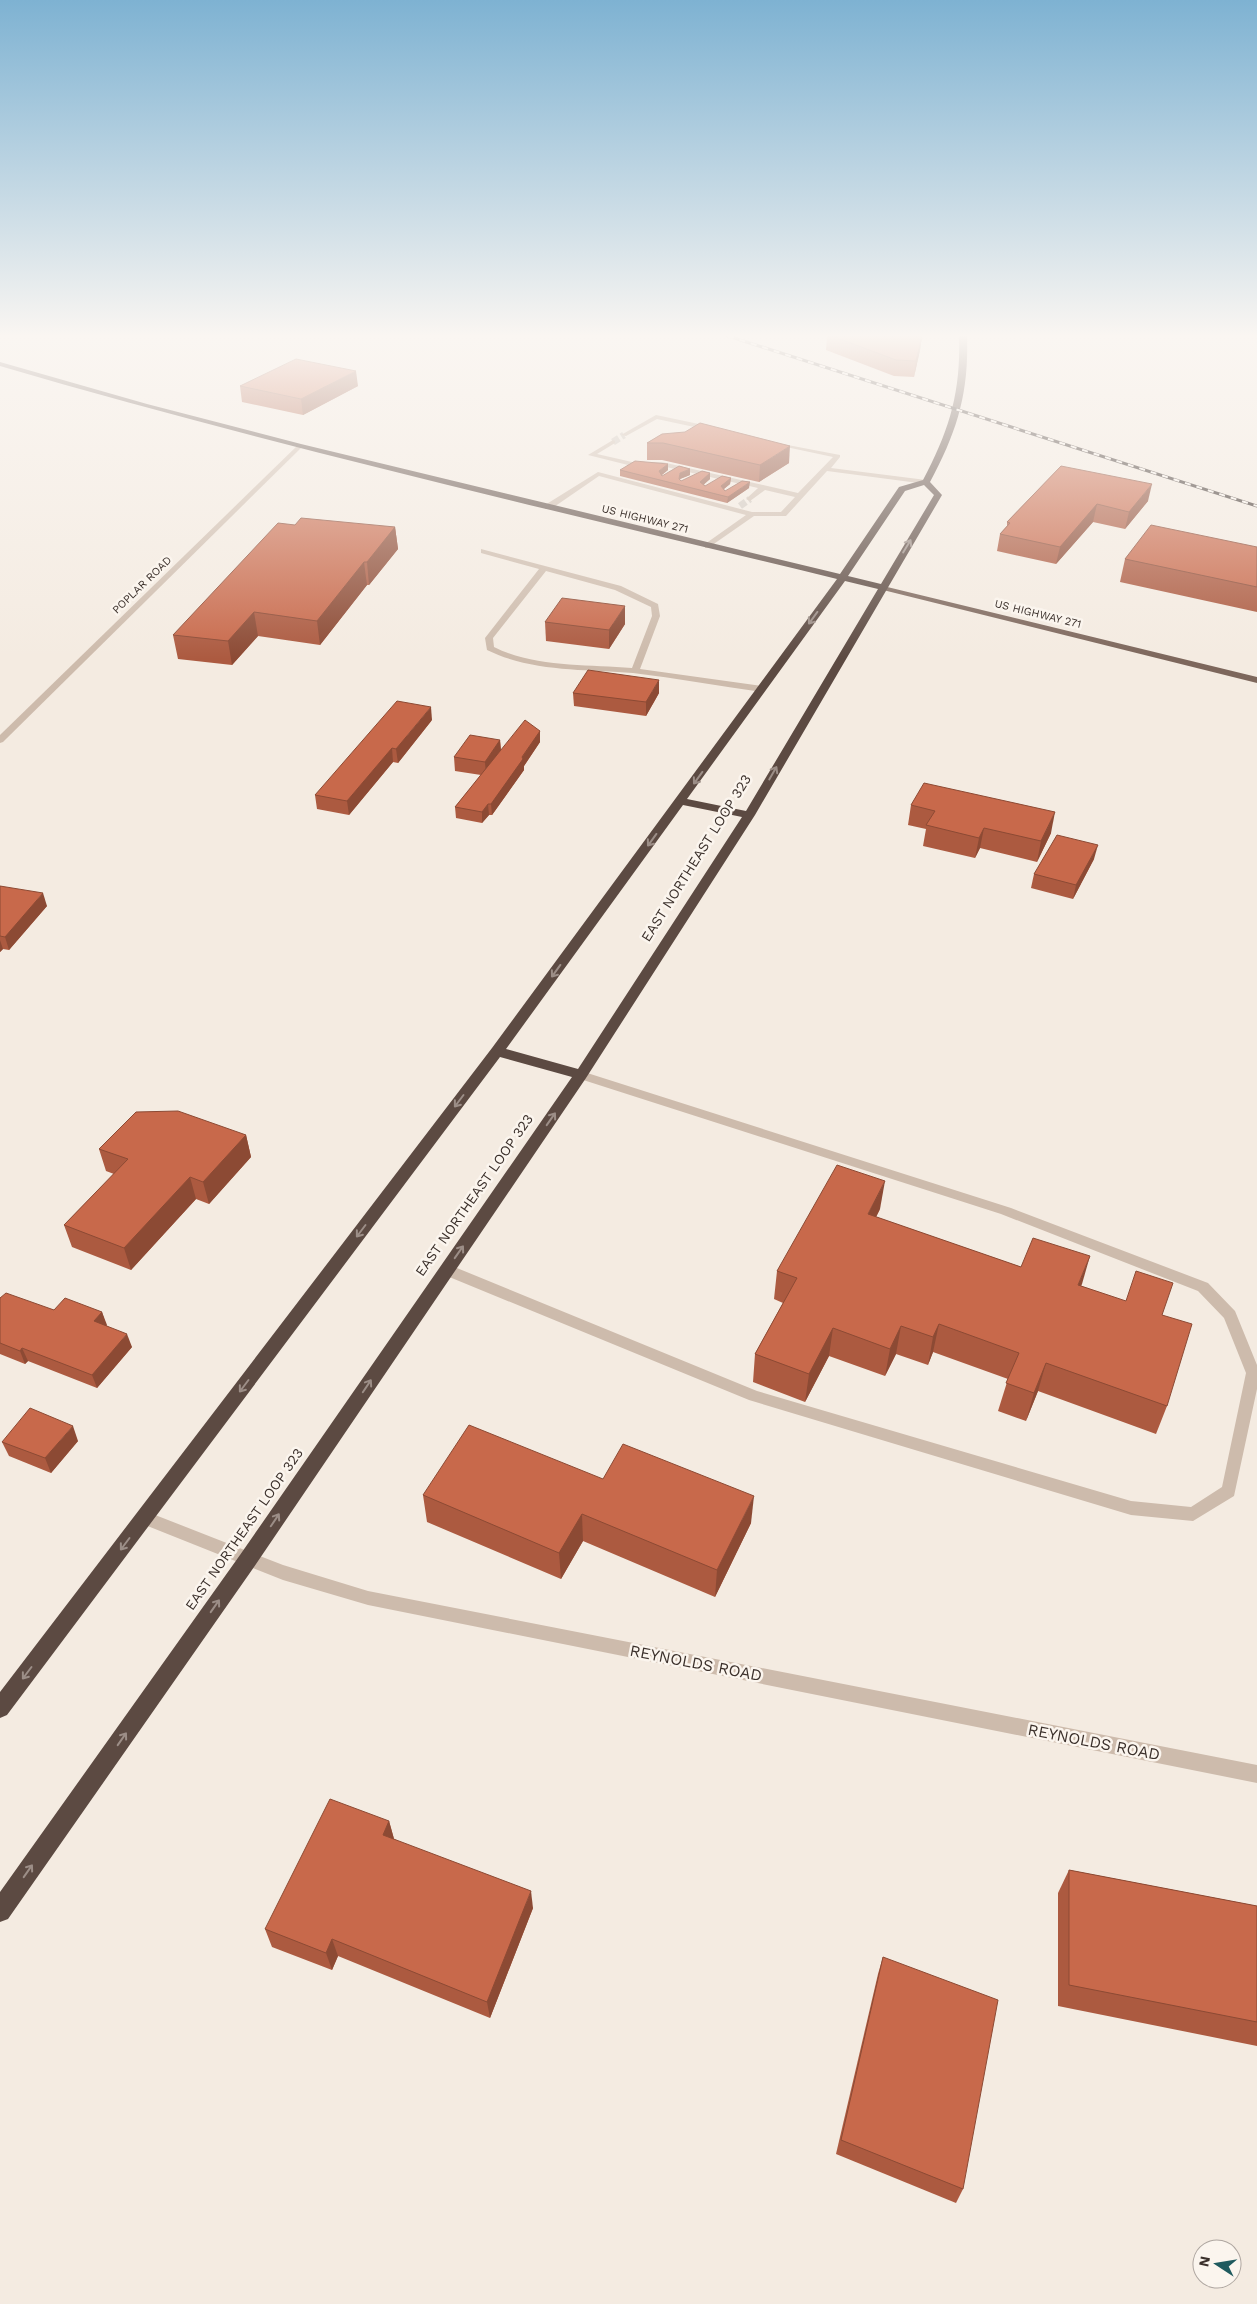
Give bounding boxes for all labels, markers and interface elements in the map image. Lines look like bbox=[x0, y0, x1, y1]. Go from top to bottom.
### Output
street label: US HIGHWAY 271 bbox=[600, 502, 690, 536]
one-way arrow bbox=[903, 539, 913, 553]
street label: POPLAR ROAD bbox=[110, 554, 174, 616]
street label: US HIGHWAY 271 bbox=[993, 597, 1083, 631]
one-way arrow bbox=[808, 611, 818, 625]
one-way arrow bbox=[769, 767, 779, 781]
one-way arrow bbox=[693, 770, 703, 784]
street label: EAST NORTHEAST LOOP 323 bbox=[638, 772, 754, 944]
one-way arrow bbox=[647, 833, 658, 846]
one-way arrow bbox=[551, 964, 561, 978]
one-way arrow bbox=[454, 1094, 465, 1107]
street label: EAST NORTHEAST LOOP 323 bbox=[412, 1111, 536, 1279]
one-way arrow bbox=[546, 1112, 556, 1126]
one-way arrow bbox=[356, 1224, 367, 1237]
one-way arrow bbox=[454, 1246, 464, 1260]
one-way arrow bbox=[239, 1379, 250, 1392]
one-way arrow bbox=[362, 1380, 372, 1394]
street label: EAST NORTHEAST LOOP 323 bbox=[182, 1445, 306, 1613]
one-way arrow bbox=[270, 1514, 280, 1528]
one-way arrow bbox=[120, 1537, 131, 1550]
one-way arrow bbox=[210, 1599, 220, 1613]
street label: REYNOLDS ROAD bbox=[628, 1641, 764, 1685]
one-way arrow bbox=[21, 1666, 32, 1679]
street label: REYNOLDS ROAD bbox=[1026, 1720, 1162, 1764]
one-way arrow bbox=[117, 1732, 127, 1746]
one-way arrow bbox=[23, 1865, 33, 1879]
north arrow bbox=[1192, 2239, 1242, 2289]
text: N bbox=[1195, 2255, 1213, 2268]

